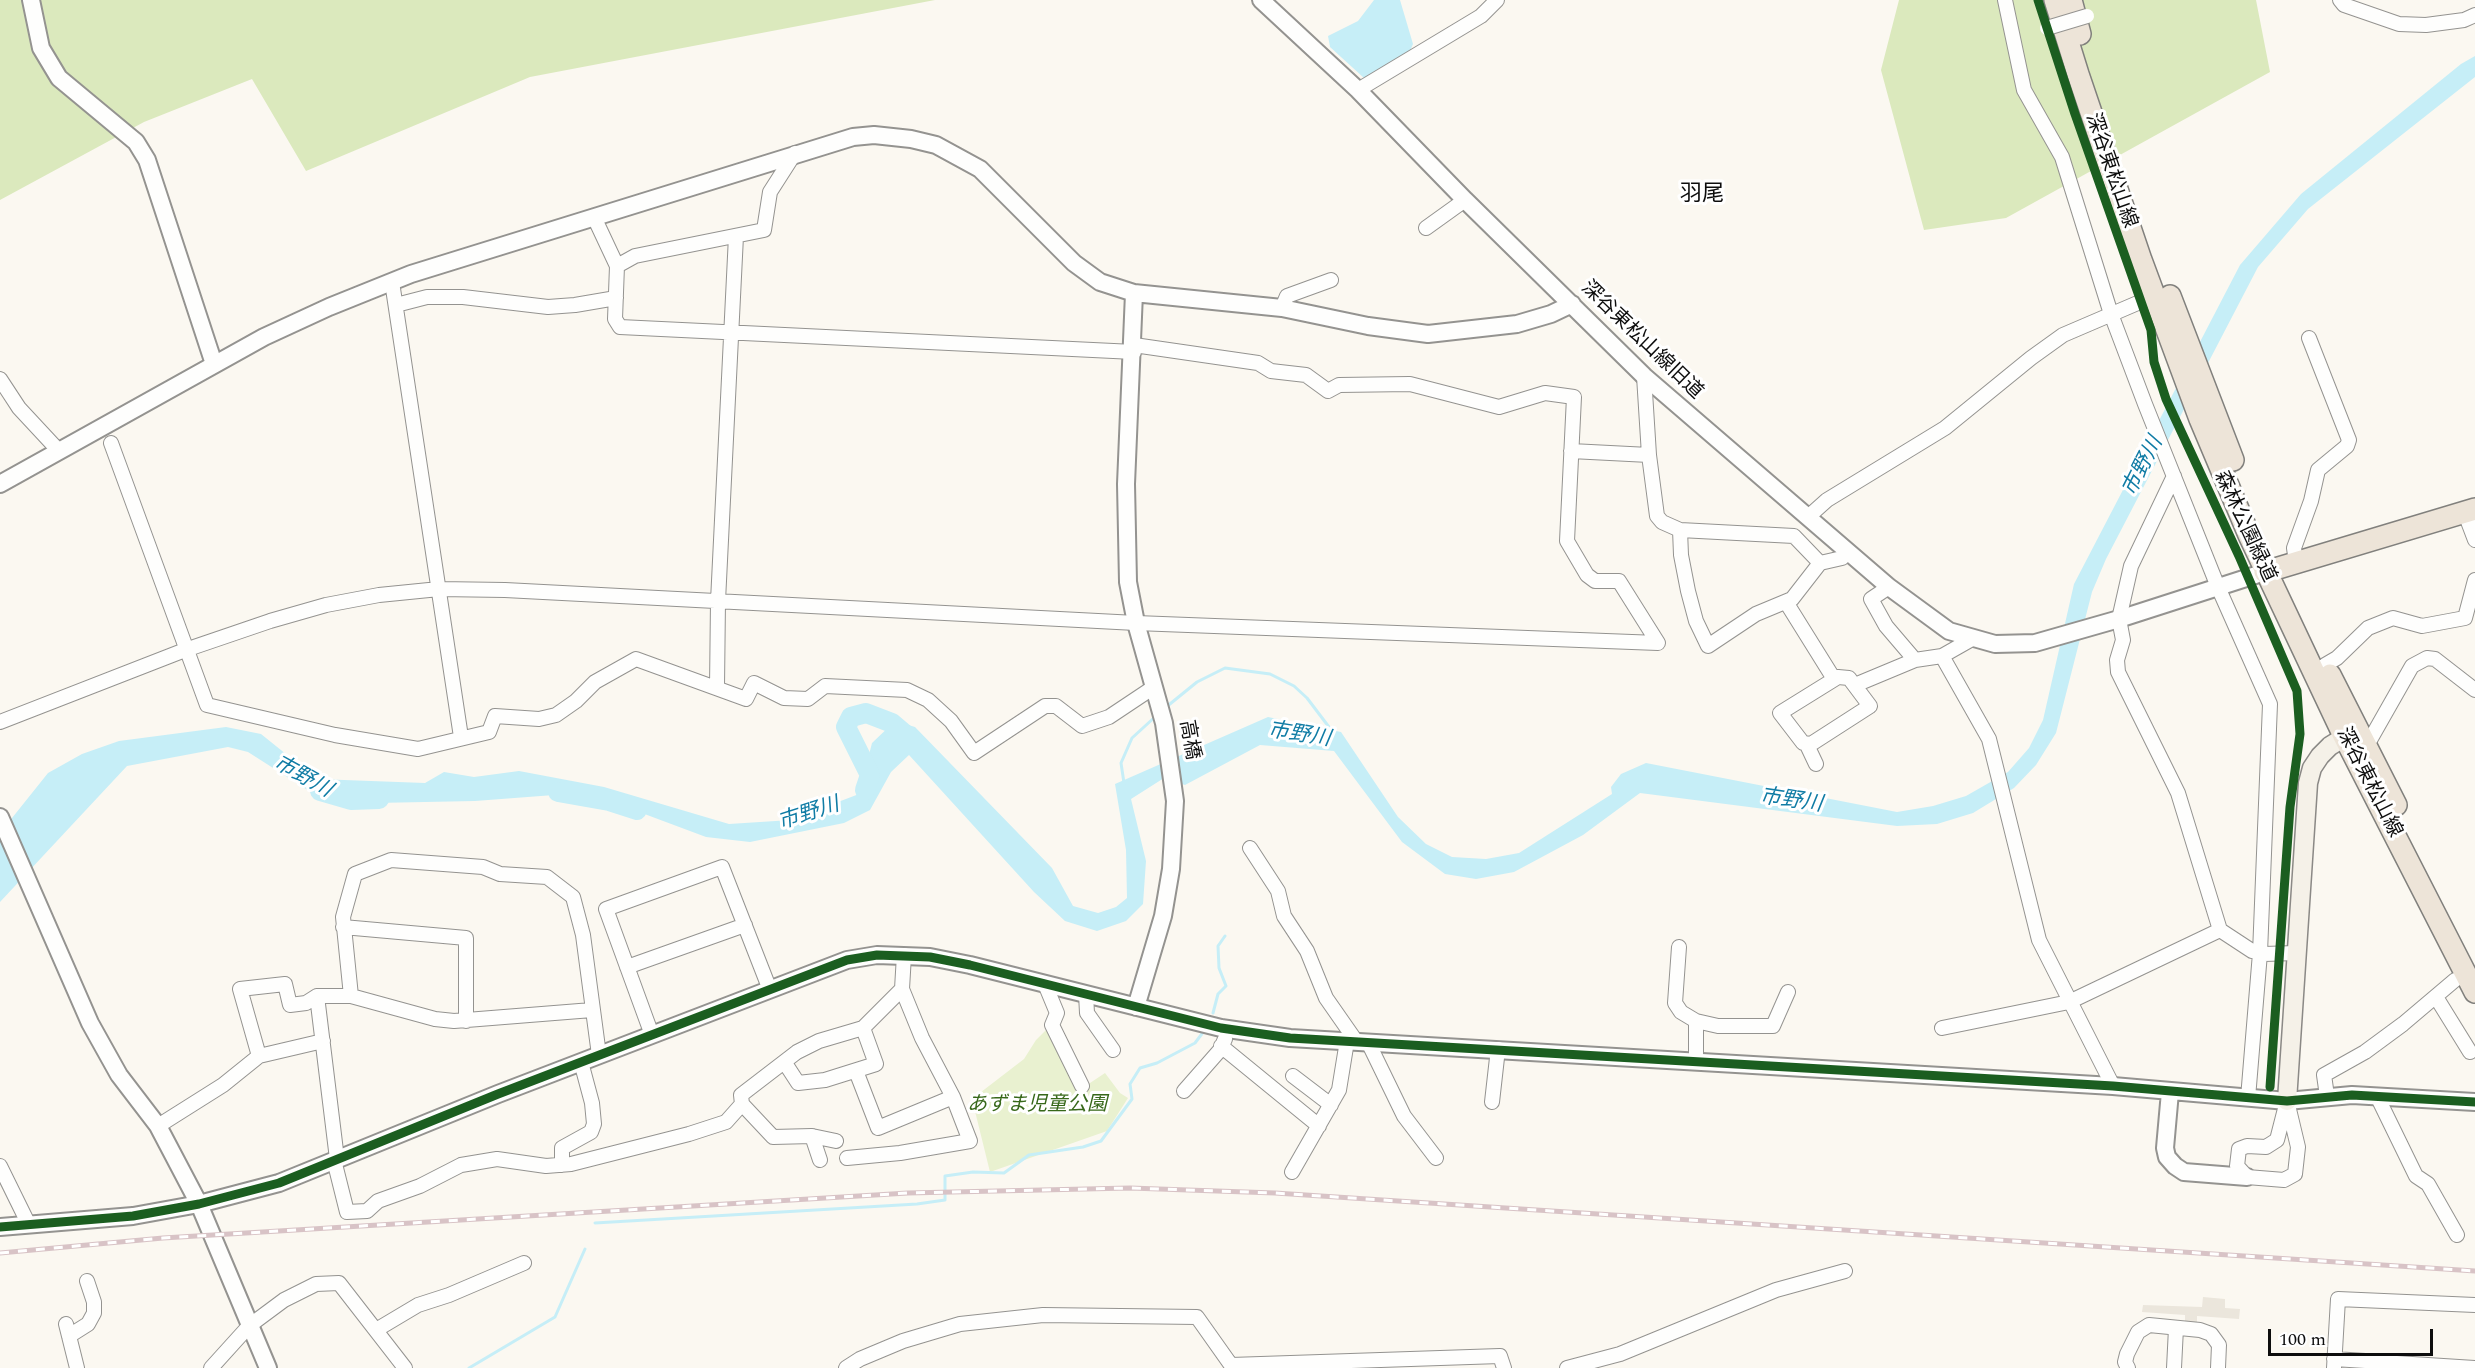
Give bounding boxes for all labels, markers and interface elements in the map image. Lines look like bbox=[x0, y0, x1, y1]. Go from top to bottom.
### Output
street label: 深谷東松山線 bbox=[2079, 110, 2141, 232]
district label: 羽尾 bbox=[1680, 183, 1724, 209]
street label: 深谷東松山線旧道 bbox=[1575, 277, 1707, 405]
water label: 市野川 bbox=[2118, 433, 2170, 501]
street label: 森林公園緑道 bbox=[2208, 468, 2280, 586]
street label: 高橋 bbox=[1173, 718, 1203, 762]
water label: 市野川 bbox=[1266, 719, 1332, 753]
street label: 深谷東松山線 bbox=[2330, 724, 2406, 842]
water label: 市野川 bbox=[268, 752, 336, 804]
water label: 市野川 bbox=[1758, 785, 1824, 819]
water label: 市野川 bbox=[775, 793, 843, 837]
park label: あずま児童公園 bbox=[967, 1094, 1107, 1118]
scale bar bbox=[2271, 1317, 2436, 1355]
text: 100 m bbox=[2279, 1326, 2326, 1353]

